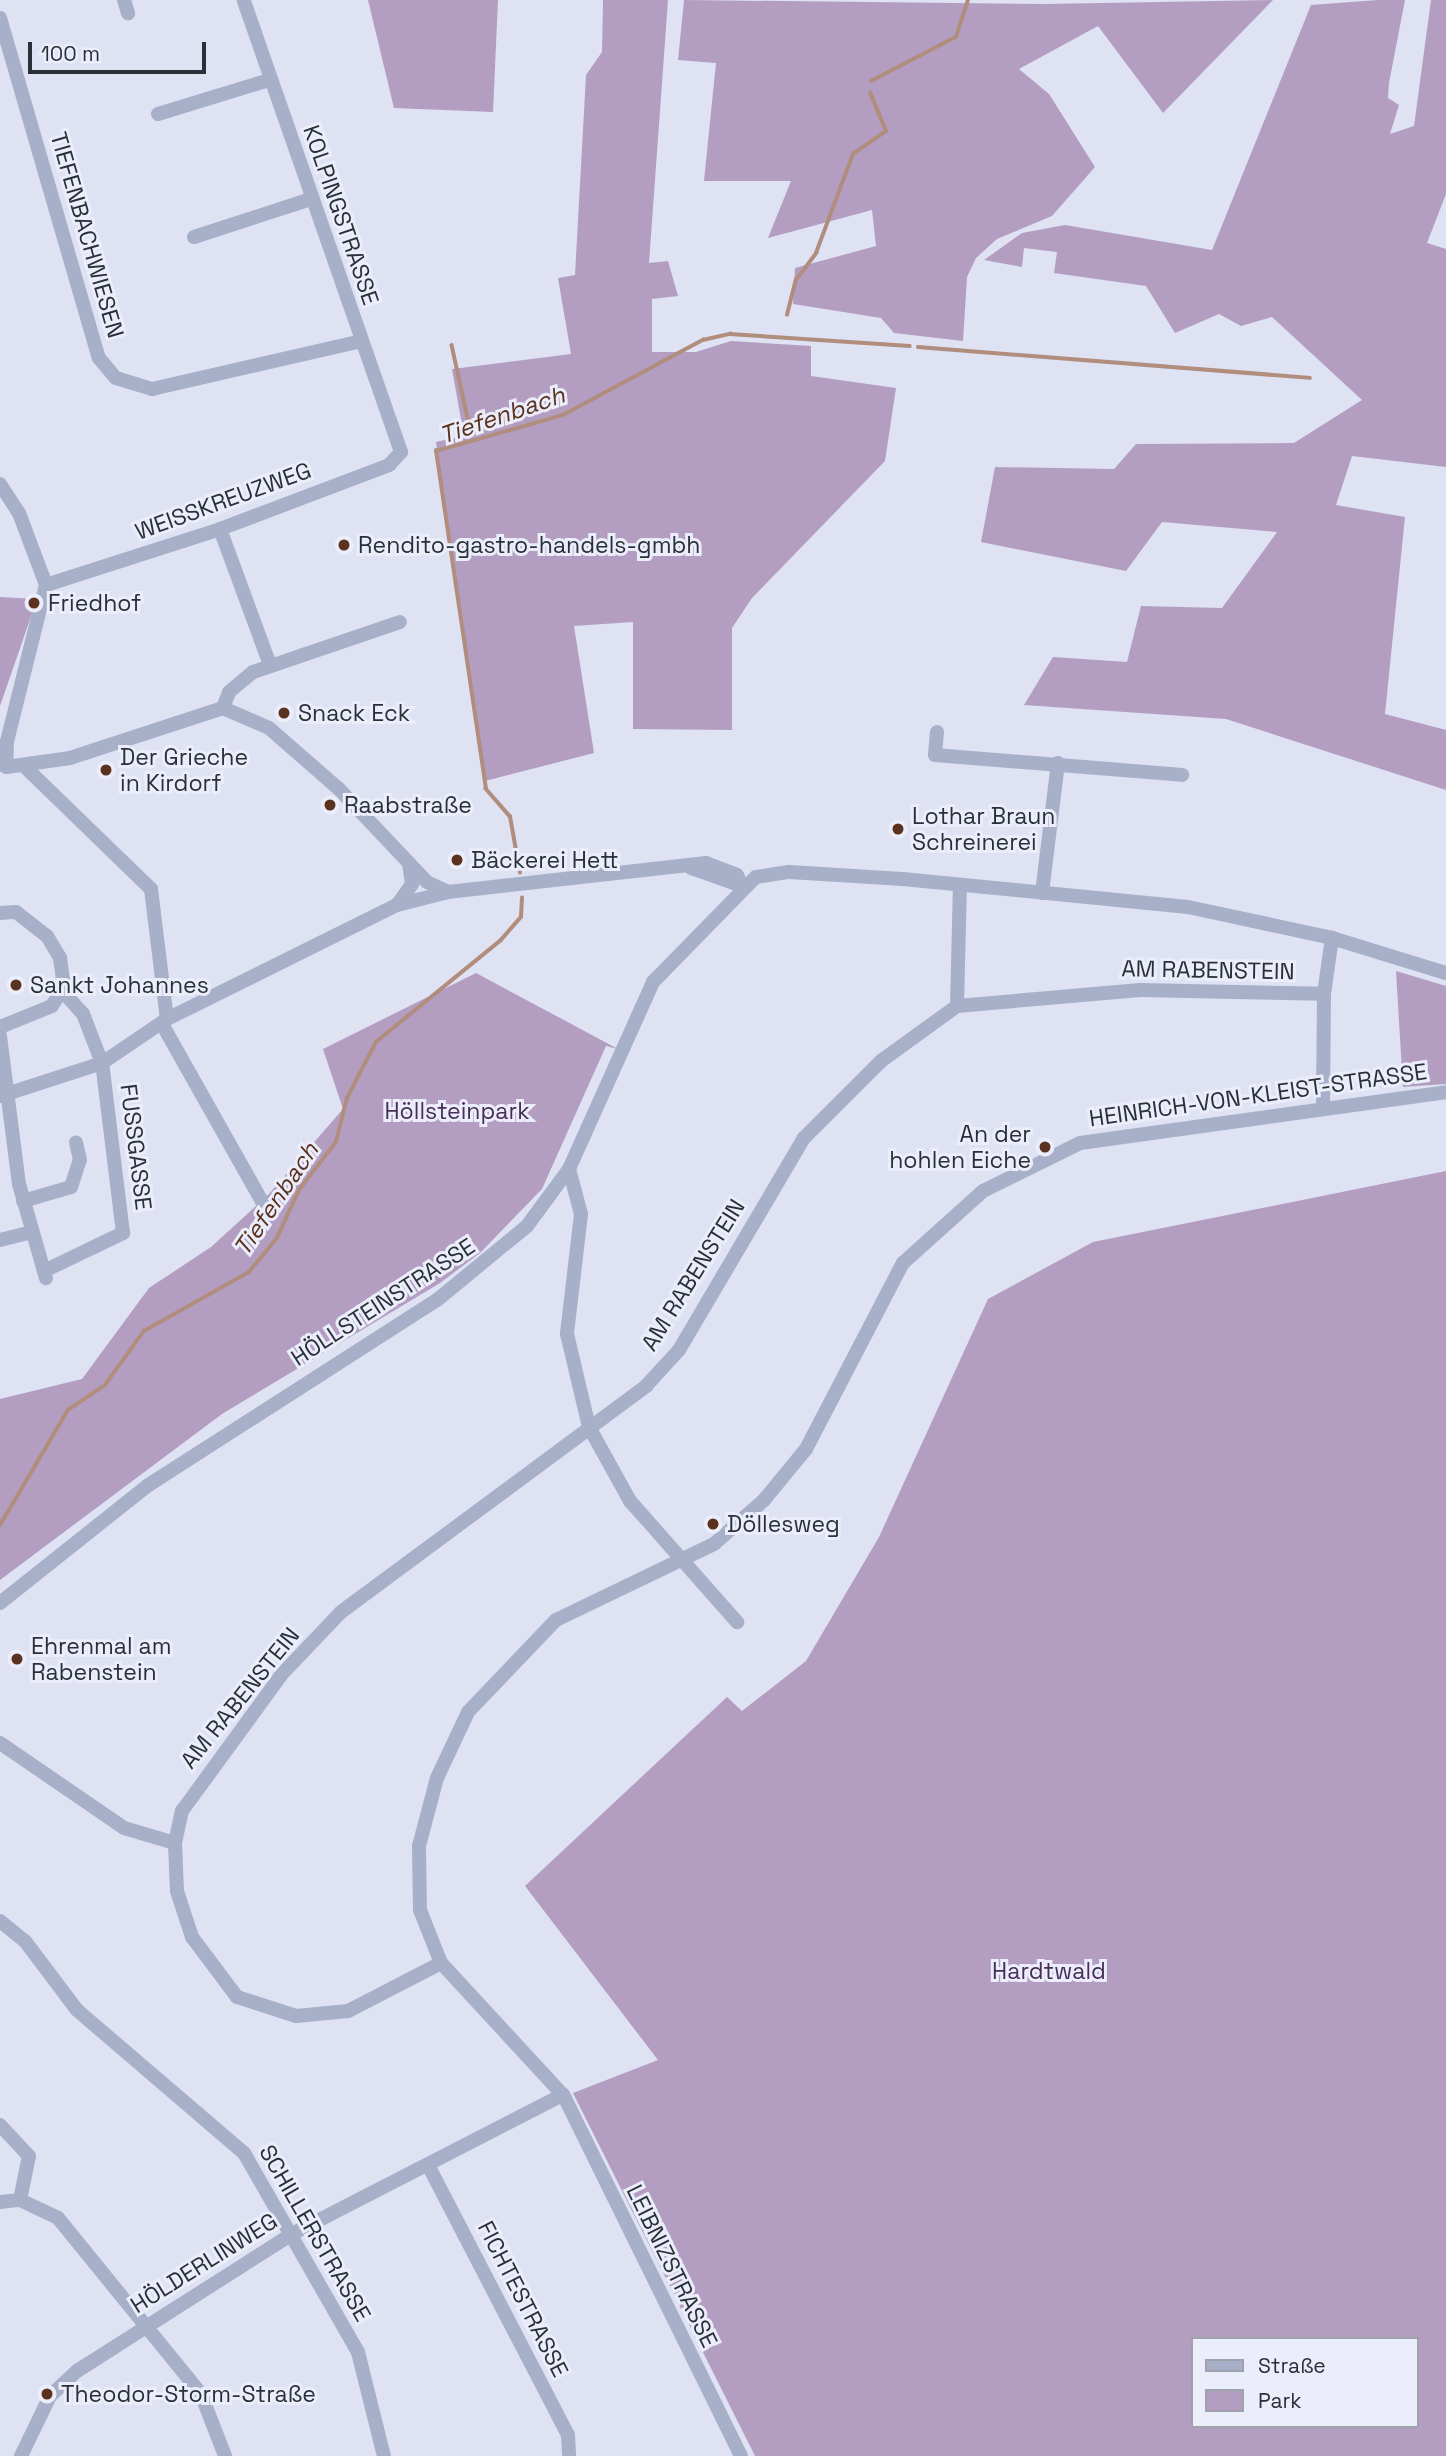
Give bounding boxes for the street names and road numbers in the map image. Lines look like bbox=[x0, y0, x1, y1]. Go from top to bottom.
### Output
street label: KOLPINGSTRASSE bbox=[297, 122, 385, 308]
street label: TIEFENBACHWIESEN bbox=[44, 129, 130, 341]
street label: WEISSKREUZWEG bbox=[131, 456, 315, 546]
street label: AM RABENSTEIN bbox=[1121, 955, 1295, 985]
street label: HEINRICH-VON-KLEIST-STRASSE bbox=[1087, 1058, 1429, 1132]
street label: FUSSGASSE bbox=[115, 1082, 157, 1212]
street label: AM RABENSTEIN bbox=[635, 1194, 751, 1356]
street label: HÖLLSTEINSTRASSE bbox=[286, 1232, 480, 1372]
street label: AM RABENSTEIN bbox=[175, 1622, 305, 1774]
street label: SCHILLERSTRASSE bbox=[253, 2140, 377, 2326]
street label: LEIBNIZSTRASSE bbox=[621, 2180, 723, 2352]
street label: HÖLDERLINWEG bbox=[126, 2207, 282, 2319]
street label: FICHTESTRASSE bbox=[472, 2216, 574, 2382]

